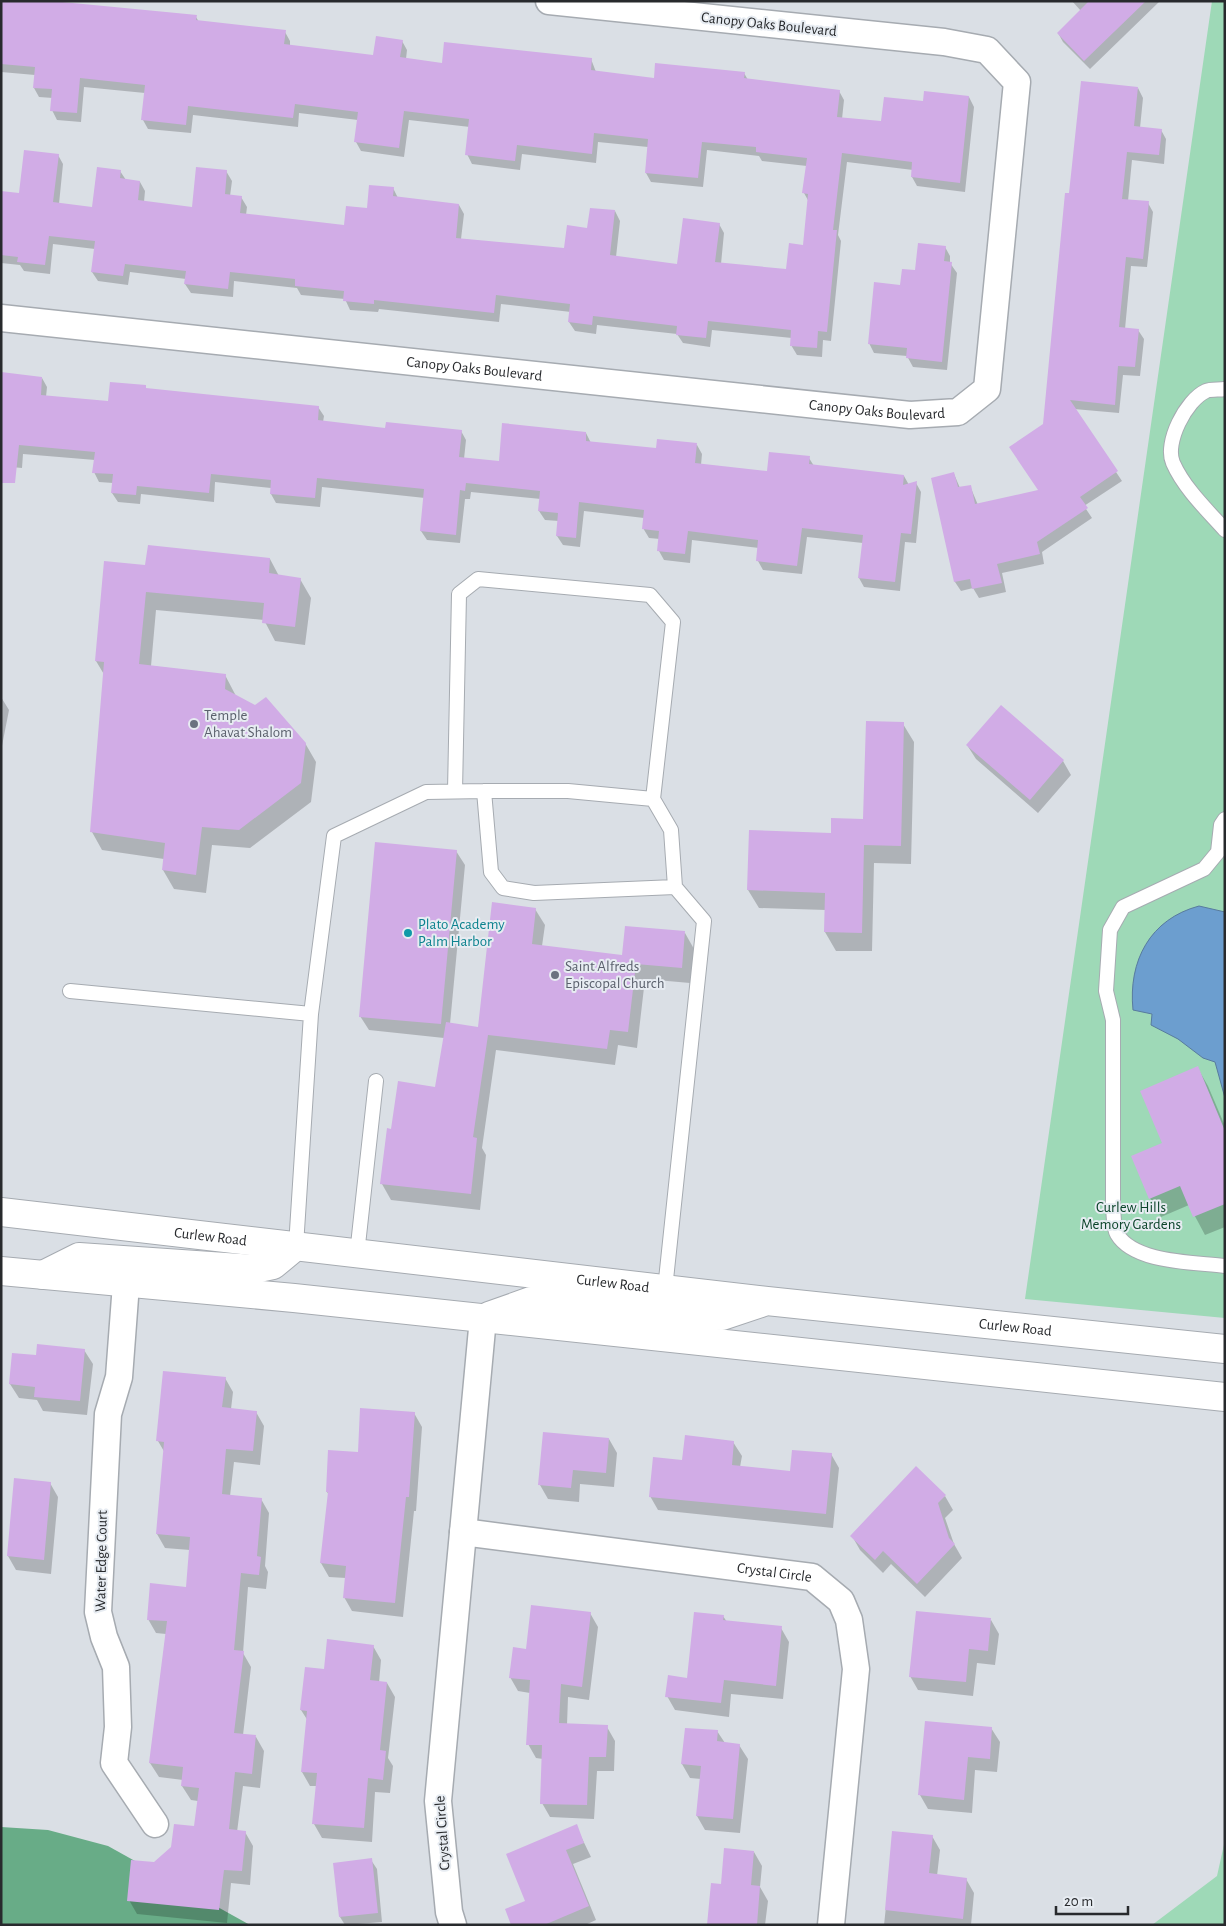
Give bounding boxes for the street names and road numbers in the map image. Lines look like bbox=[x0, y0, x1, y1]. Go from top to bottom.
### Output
street label: Canopy Oaks Boulevard bbox=[700, 10, 838, 39]
street label: Canopy Oaks Boulevard bbox=[406, 354, 543, 384]
street label: Canopy Oaks Boulevard bbox=[808, 397, 946, 423]
street label: Curlew Road bbox=[173, 1225, 248, 1249]
street label: Curlew Road bbox=[576, 1272, 650, 1295]
street label: Curlew Road bbox=[978, 1316, 1053, 1339]
street label: Water Edge Court bbox=[93, 1510, 110, 1612]
street label: Crystal Circle bbox=[736, 1560, 813, 1585]
street label: Crystal Circle bbox=[432, 1795, 453, 1871]

